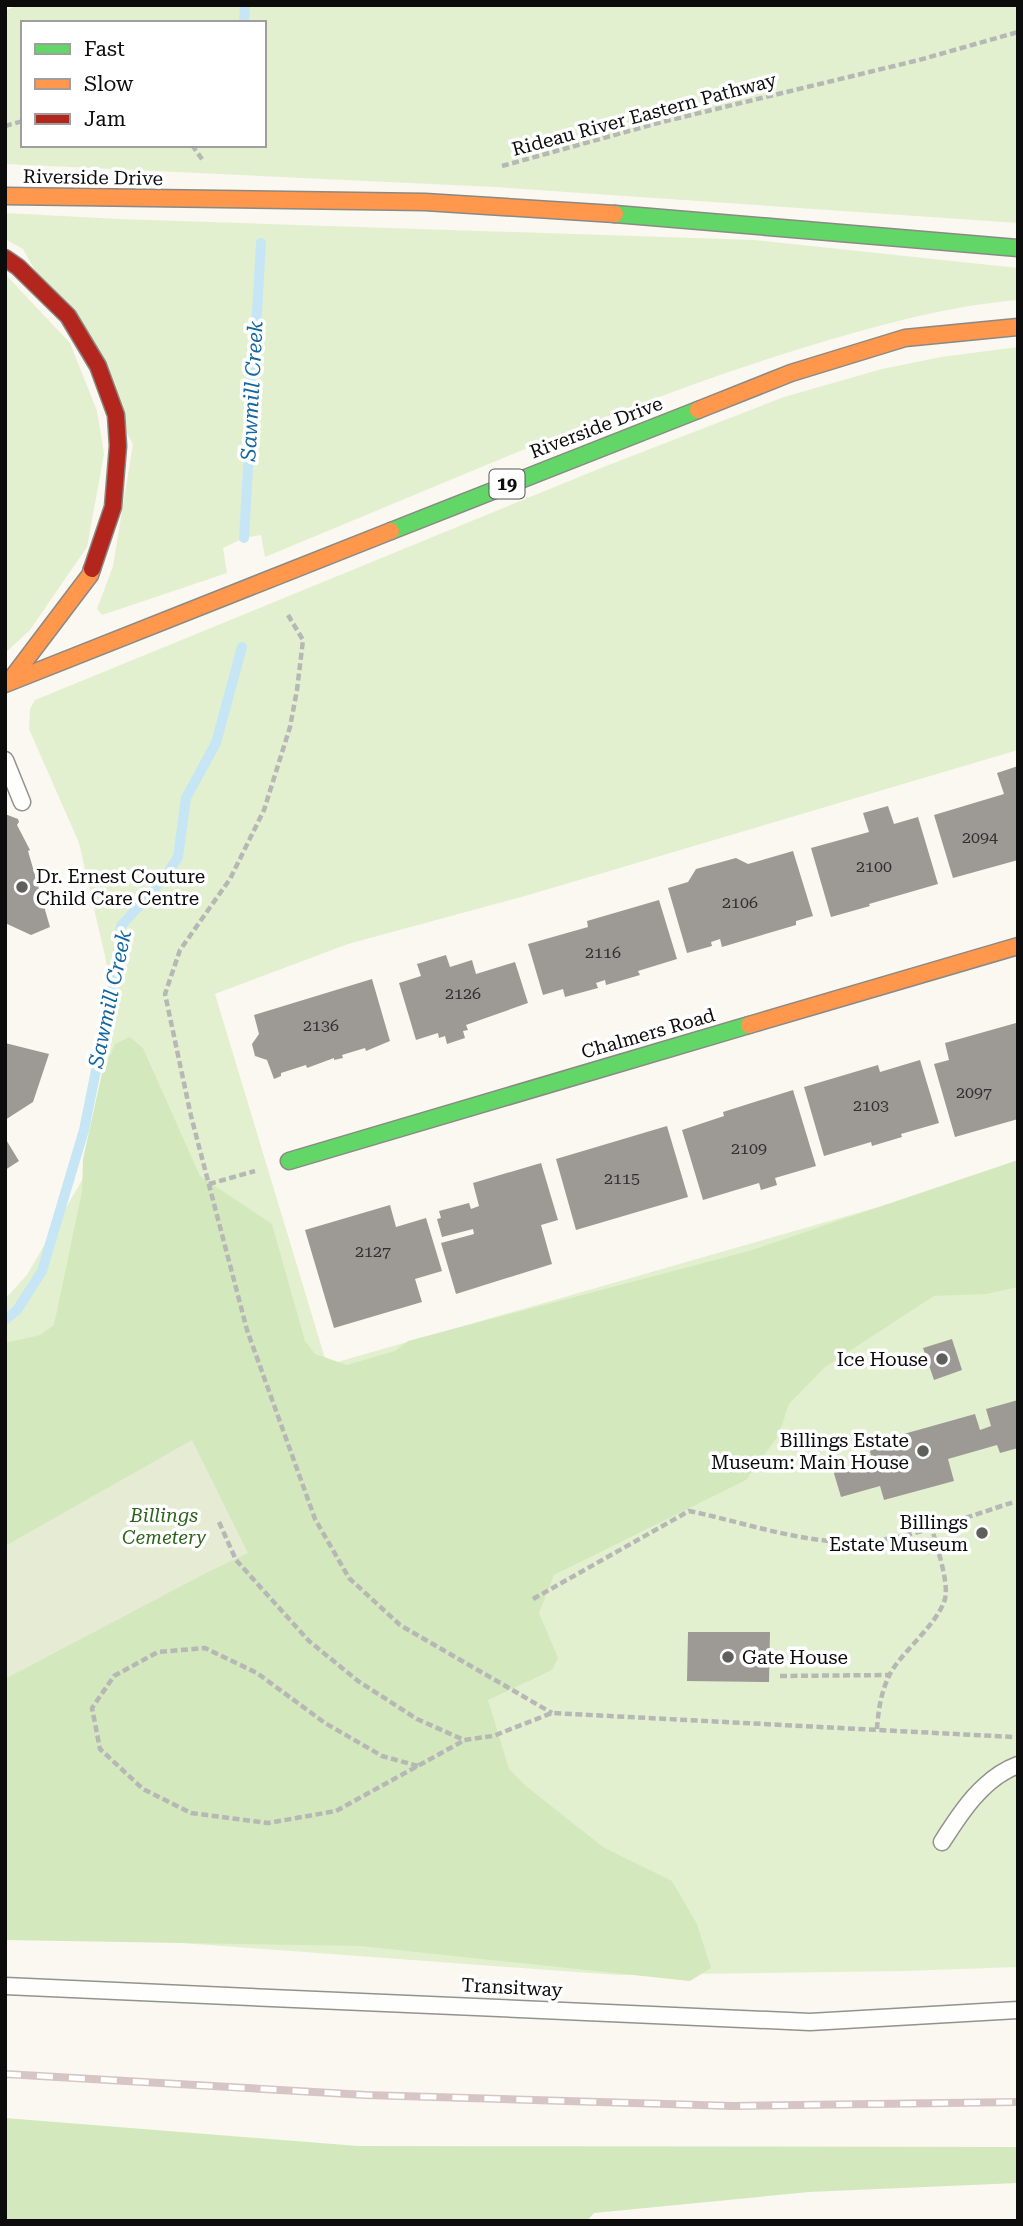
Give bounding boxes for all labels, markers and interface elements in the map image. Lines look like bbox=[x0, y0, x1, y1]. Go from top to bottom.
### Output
legend bbox=[21, 21, 266, 147]
text: Fast bbox=[84, 37, 125, 61]
street label: Rideau River Eastern Pathway bbox=[509, 68, 780, 161]
text: Slow bbox=[84, 72, 134, 96]
text: Jam bbox=[84, 107, 126, 131]
street label: Riverside Drive bbox=[23, 165, 163, 190]
water label: Sawmill Creek bbox=[236, 320, 268, 463]
street label: Riverside Drive bbox=[527, 392, 666, 463]
road number: 19 bbox=[490, 470, 524, 498]
house number: 2094 bbox=[962, 828, 998, 847]
house number: 2100 bbox=[856, 857, 892, 876]
place label: Dr. Ernest Couture Child Care Centre bbox=[36, 865, 205, 910]
marker: Dr. Ernest Couture Child Care Centre bbox=[14, 879, 30, 895]
house number: 2106 bbox=[722, 893, 758, 912]
water label: Sawmill Creek bbox=[83, 927, 136, 1071]
house number: 2116 bbox=[585, 943, 621, 962]
house number: 2126 bbox=[445, 984, 481, 1003]
street label: Chalmers Road bbox=[579, 1003, 718, 1064]
house number: 2136 bbox=[303, 1016, 339, 1035]
house number: 2097 bbox=[956, 1083, 992, 1102]
house number: 2103 bbox=[853, 1096, 889, 1115]
house number: 2109 bbox=[731, 1139, 767, 1158]
house number: 2115 bbox=[604, 1169, 640, 1188]
house number: 2127 bbox=[355, 1242, 391, 1261]
place label: Ice House bbox=[837, 1348, 928, 1371]
marker: Ice House bbox=[934, 1351, 950, 1367]
place label: Billings Estate Museum: Main House bbox=[711, 1429, 909, 1474]
marker: Billings Estate Museum: Main House bbox=[915, 1443, 931, 1459]
park label: Billings Cemetery bbox=[122, 1504, 206, 1549]
place label: Billings Estate Museum bbox=[829, 1511, 968, 1556]
marker: Billings Estate Museum bbox=[974, 1525, 990, 1541]
place label: Gate House bbox=[742, 1646, 848, 1669]
marker: Gate House bbox=[720, 1649, 736, 1665]
street label: Transitway bbox=[461, 1973, 564, 2002]

